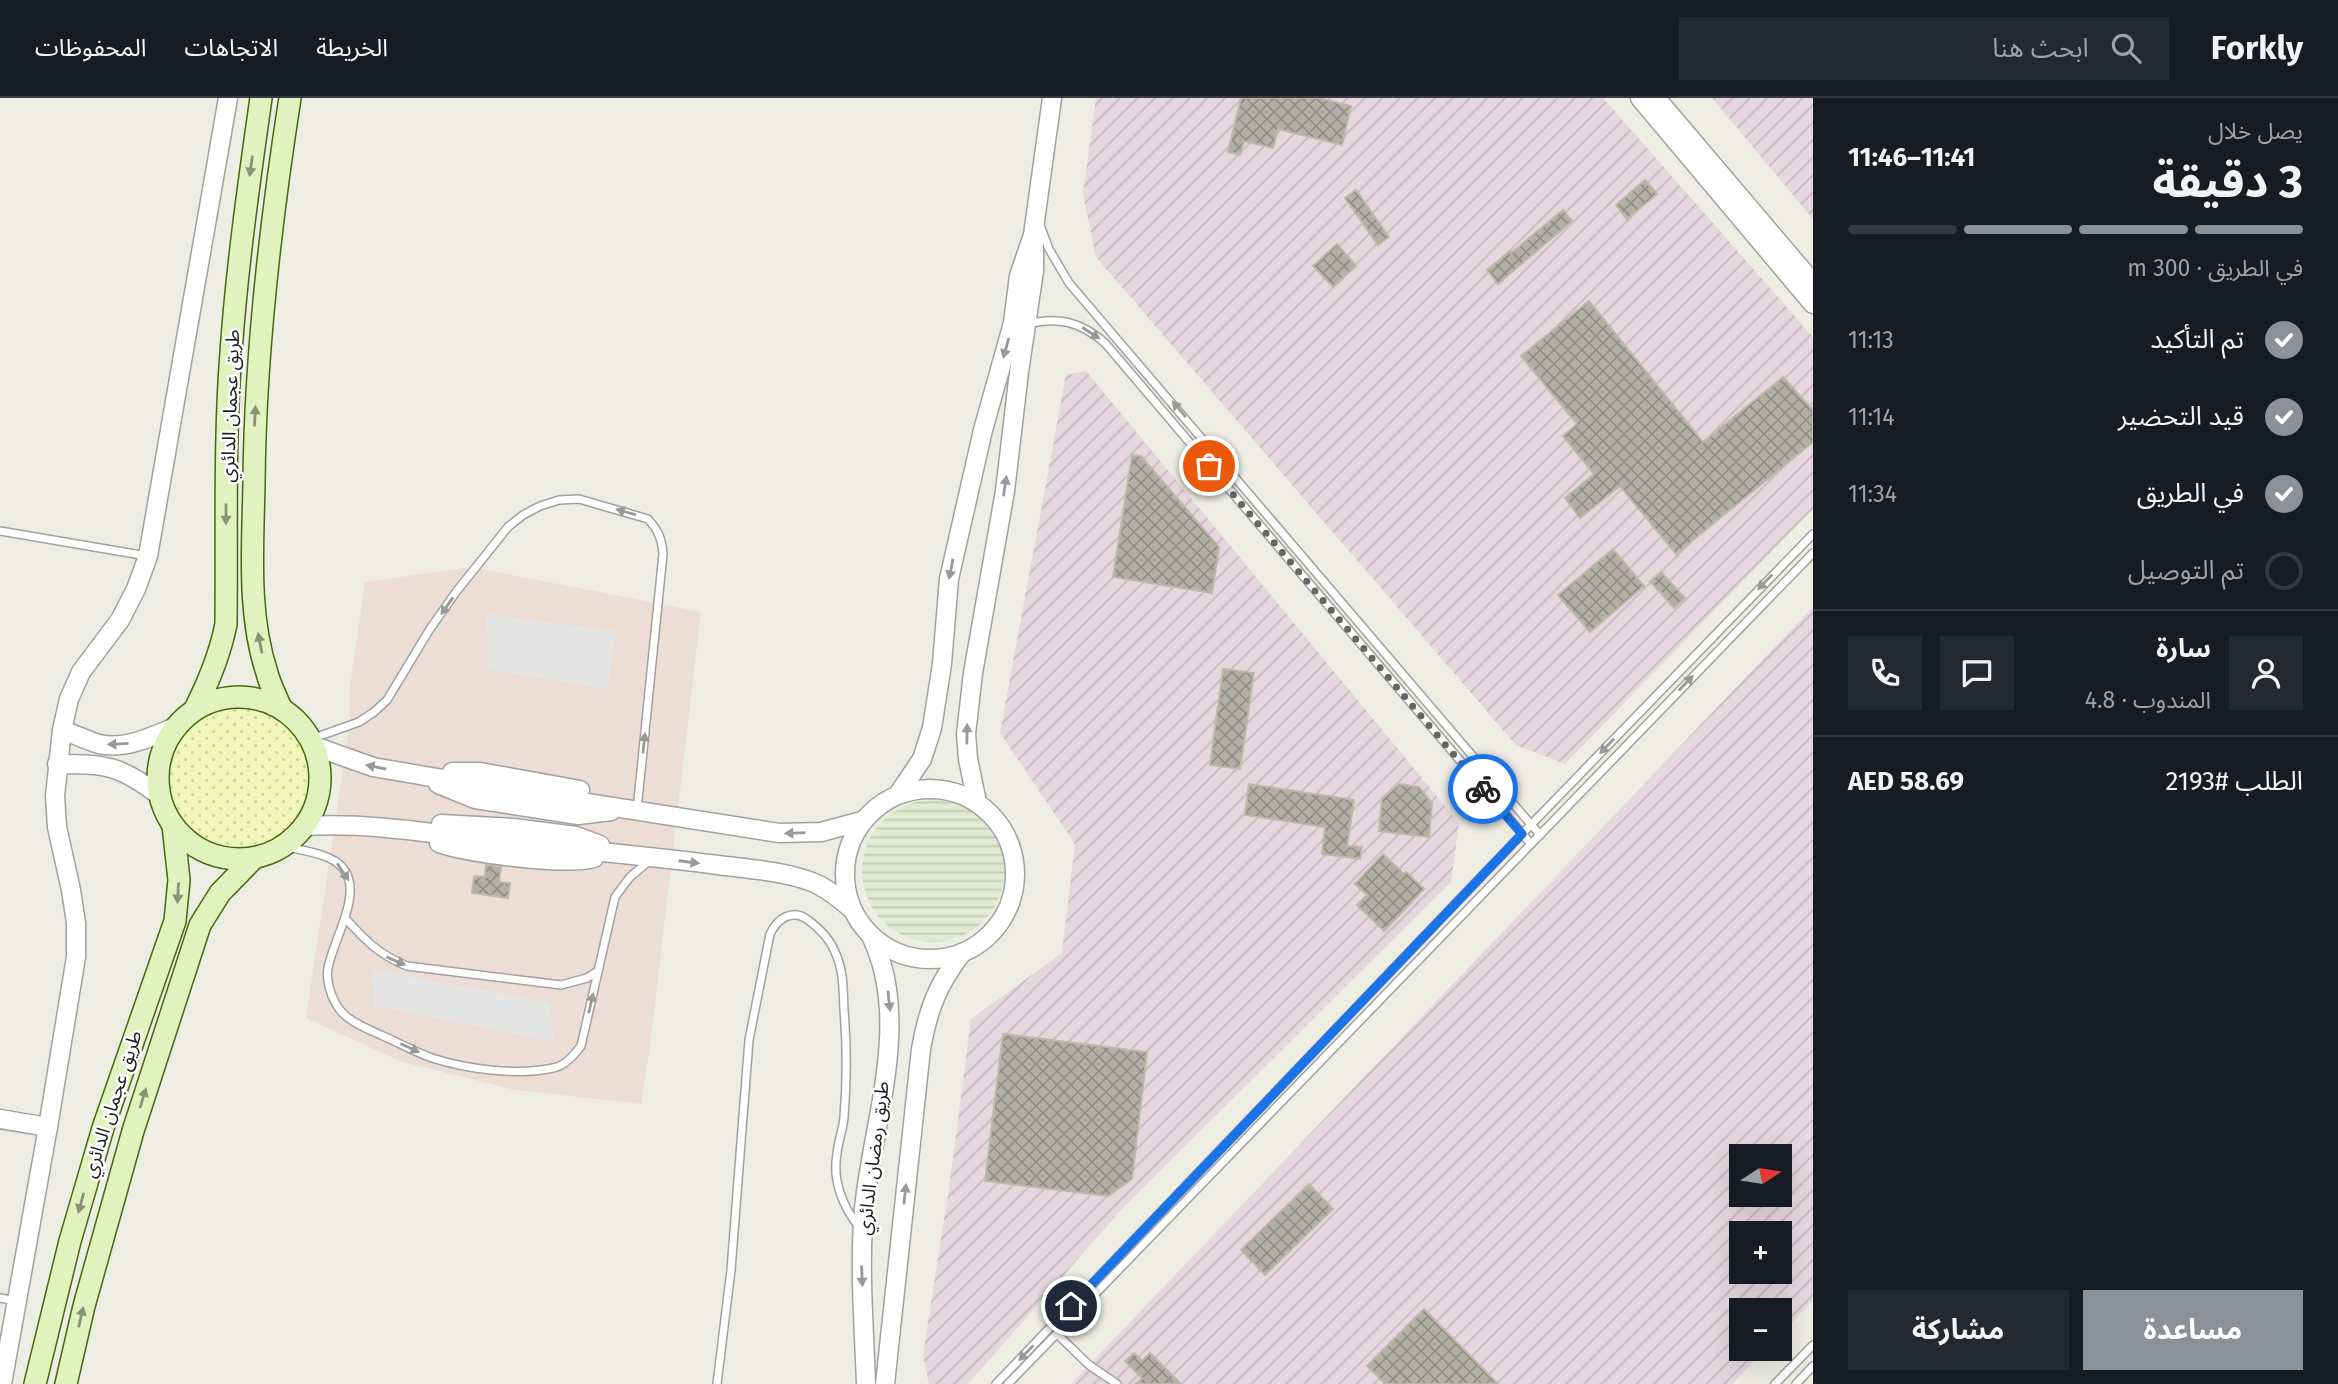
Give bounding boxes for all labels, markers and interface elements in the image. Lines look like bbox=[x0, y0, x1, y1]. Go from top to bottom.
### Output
search box bbox=[1679, 17, 2169, 80]
text: Forkly bbox=[2211, 28, 2303, 68]
icon: search bbox=[2107, 29, 2145, 67]
text: ابحث هنا bbox=[1992, 33, 2089, 64]
text: المحفوظات bbox=[35, 34, 146, 62]
text: الاتجاهات bbox=[184, 34, 278, 62]
text: الخريطة bbox=[316, 34, 388, 62]
text: يصل خلال bbox=[2208, 117, 2303, 145]
text: 11:41–11:46 bbox=[1848, 142, 1975, 173]
text: 3 دقيقة bbox=[2152, 154, 2303, 209]
one-way arrow bbox=[245, 155, 256, 177]
text: في الطريق · 300 m bbox=[2127, 254, 2303, 282]
icon: check bbox=[2265, 321, 2303, 359]
text: تم التأكيد bbox=[2150, 324, 2244, 355]
one-way arrow bbox=[1082, 326, 1101, 339]
text: 11:13 bbox=[1848, 326, 1894, 354]
street label: طريق عجمان الدائري bbox=[216, 329, 248, 483]
one-way arrow bbox=[1001, 338, 1011, 359]
icon: check bbox=[2265, 398, 2303, 436]
one-way arrow bbox=[1172, 401, 1187, 418]
text: قيد التحضير bbox=[2118, 401, 2244, 432]
text: 11:14 bbox=[1848, 403, 1894, 431]
one-way arrow bbox=[250, 405, 261, 427]
pin bbox=[1179, 436, 1239, 496]
icon: bag bbox=[1190, 447, 1228, 485]
one-way arrow bbox=[1000, 474, 1011, 496]
icon: check bbox=[2265, 475, 2303, 513]
text: في الطريق bbox=[2137, 478, 2244, 509]
text: 11:34 bbox=[1848, 480, 1897, 508]
one-way arrow bbox=[220, 504, 232, 526]
one-way arrow bbox=[615, 507, 636, 517]
text: تم التوصيل bbox=[2128, 555, 2244, 586]
one-way arrow bbox=[946, 558, 957, 580]
one-way arrow bbox=[1756, 574, 1773, 591]
one-way arrow bbox=[440, 597, 454, 615]
one-way arrow bbox=[255, 632, 266, 654]
text: سارة bbox=[2156, 633, 2211, 664]
button: phone bbox=[1848, 636, 1922, 710]
button: chat bbox=[1940, 636, 2014, 710]
button: person bbox=[2229, 636, 2303, 710]
one-way arrow bbox=[1677, 675, 1693, 692]
text: المندوب · 4.8 bbox=[2085, 686, 2211, 714]
one-way arrow bbox=[961, 723, 973, 745]
one-way arrow bbox=[639, 731, 650, 753]
one-way arrow bbox=[1599, 737, 1615, 754]
one-way arrow bbox=[107, 739, 129, 750]
courier bbox=[1448, 754, 1518, 824]
one-way arrow bbox=[365, 761, 387, 772]
text: AED 58.69 bbox=[1848, 766, 1964, 797]
text: الطلب #2193 bbox=[2165, 766, 2303, 797]
icon: bike bbox=[1464, 770, 1502, 808]
one-way arrow bbox=[784, 827, 806, 838]
one-way arrow bbox=[678, 856, 700, 867]
one-way arrow bbox=[336, 862, 349, 882]
one-way arrow bbox=[172, 882, 183, 904]
one-way arrow bbox=[386, 956, 407, 967]
one-way arrow bbox=[585, 991, 596, 1013]
one-way arrow bbox=[884, 991, 895, 1013]
street label: طريق عجمان الدائري bbox=[77, 1027, 150, 1181]
one-way arrow bbox=[400, 1042, 420, 1054]
street label: طريق رمضان الدائري bbox=[852, 1080, 897, 1237]
one-way arrow bbox=[139, 1088, 149, 1109]
north arrow bbox=[1729, 1144, 1792, 1208]
map controls bbox=[1729, 1144, 1792, 1361]
one-way arrow bbox=[900, 1183, 911, 1205]
one-way arrow bbox=[75, 1192, 86, 1214]
button: + bbox=[1729, 1221, 1792, 1284]
one-way arrow bbox=[856, 1265, 868, 1287]
pin bbox=[1041, 1276, 1101, 1336]
icon: home bbox=[1052, 1287, 1090, 1325]
button: مشاركة bbox=[1848, 1290, 2069, 1370]
button: مساعدة bbox=[2083, 1290, 2303, 1370]
button: − bbox=[1729, 1298, 1792, 1361]
one-way arrow bbox=[76, 1306, 87, 1328]
one-way arrow bbox=[1019, 1344, 1035, 1361]

